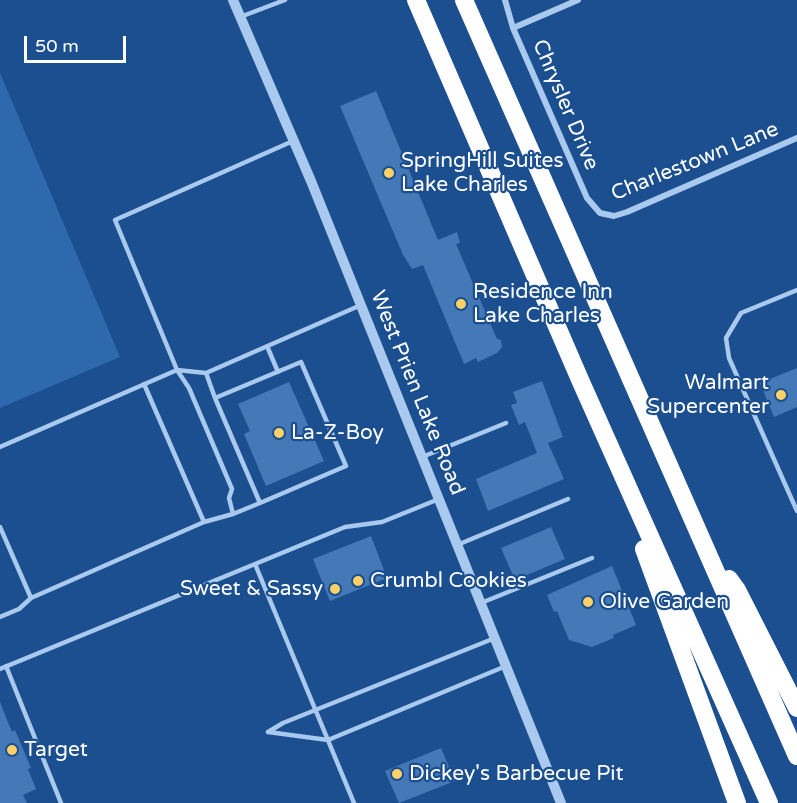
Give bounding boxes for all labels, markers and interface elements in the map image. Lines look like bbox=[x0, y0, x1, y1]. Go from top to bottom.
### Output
scale bar bbox=[27, 24, 129, 62]
text: 50 m bbox=[35, 35, 79, 57]
street label: Chrysler Drive bbox=[526, 36, 604, 174]
street label: Charlestown Lane bbox=[608, 117, 782, 207]
place label: SpringHill Suites Lake Charles bbox=[401, 148, 564, 198]
marker: SpringHill Suites Lake Charles bbox=[382, 166, 396, 180]
place label: Residence Inn Lake Charles bbox=[473, 279, 613, 329]
street label: West Prien Lake Road bbox=[364, 287, 470, 499]
marker: Residence Inn Lake Charles bbox=[454, 297, 468, 311]
place label: Walmart Supercenter bbox=[647, 370, 769, 420]
marker: Walmart Supercenter bbox=[774, 388, 788, 402]
place label: La-Z-Boy bbox=[291, 420, 384, 446]
marker: La-Z-Boy bbox=[272, 426, 286, 440]
place label: Crumbl Cookies bbox=[370, 568, 527, 594]
marker: Crumbl Cookies bbox=[351, 574, 365, 588]
place label: Sweet & Sassy bbox=[180, 576, 323, 602]
marker: Sweet & Sassy bbox=[328, 582, 342, 596]
place label: Olive Garden bbox=[600, 589, 729, 615]
marker: Olive Garden bbox=[581, 595, 595, 609]
place label: Target bbox=[24, 737, 88, 763]
marker: Target bbox=[5, 743, 19, 757]
place label: Dickey's Barbecue Pit bbox=[409, 761, 624, 787]
marker: Dickey's Barbecue Pit bbox=[390, 767, 404, 781]

